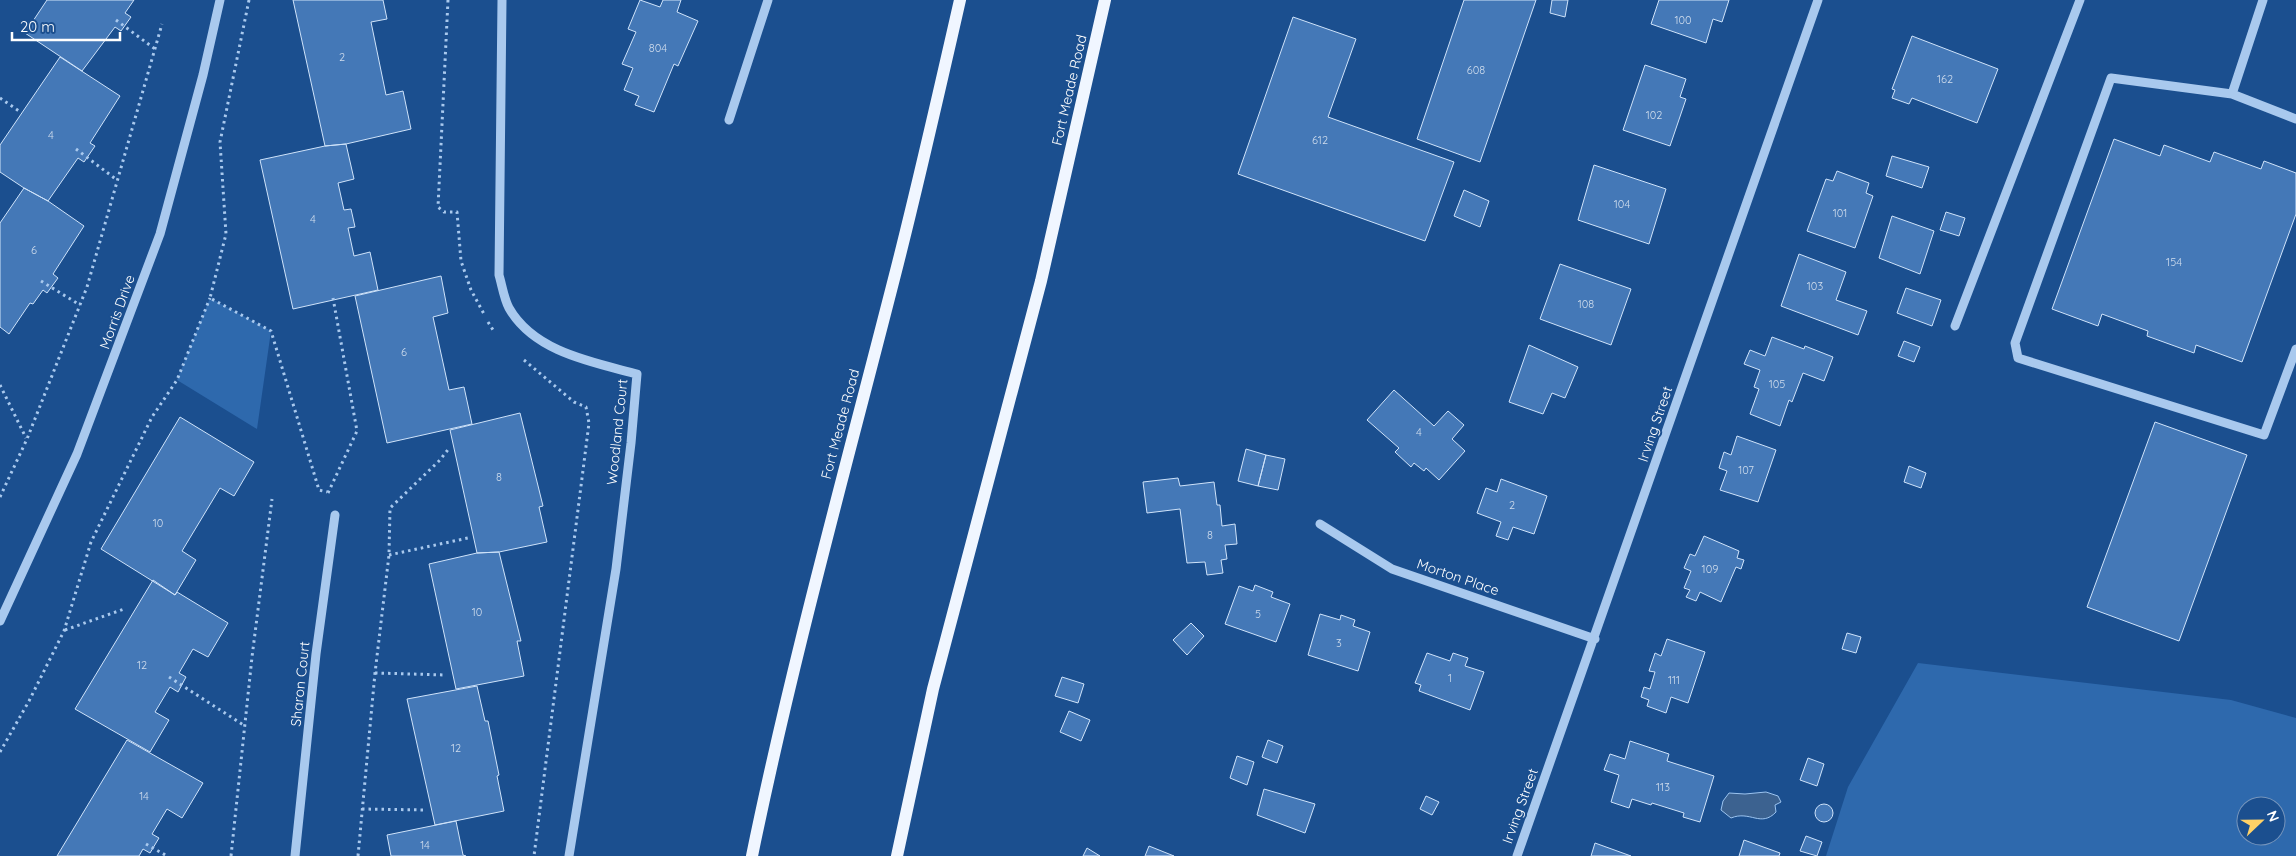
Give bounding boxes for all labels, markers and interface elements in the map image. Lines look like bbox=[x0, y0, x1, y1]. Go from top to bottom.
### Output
scale bar bbox=[12, 10, 120, 42]
house number: 100 bbox=[1674, 13, 1692, 27]
text: 20 m bbox=[20, 17, 55, 36]
street label: Fort Meade Road bbox=[1048, 33, 1090, 147]
house number: 804 bbox=[649, 41, 667, 55]
house number: 2 bbox=[339, 50, 345, 64]
house number: 608 bbox=[1467, 63, 1485, 77]
house number: 162 bbox=[1937, 72, 1953, 86]
house number: 102 bbox=[1646, 108, 1662, 122]
house number: 4 bbox=[48, 128, 54, 142]
house number: 612 bbox=[1312, 133, 1328, 147]
house number: 104 bbox=[1614, 197, 1630, 211]
house number: 101 bbox=[1833, 206, 1847, 220]
house number: 4 bbox=[310, 212, 316, 226]
house number: 6 bbox=[31, 243, 37, 257]
house number: 154 bbox=[2166, 255, 2182, 269]
street label: Morris Drive bbox=[95, 272, 139, 352]
house number: 103 bbox=[1807, 279, 1823, 293]
house number: 108 bbox=[1578, 297, 1594, 311]
house number: 6 bbox=[401, 345, 407, 359]
street label: Fort Meade Road bbox=[817, 367, 863, 481]
house number: 105 bbox=[1769, 377, 1785, 391]
street label: Woodland Court bbox=[602, 378, 632, 486]
street label: Irving Street bbox=[1634, 384, 1676, 464]
house number: 4 bbox=[1416, 425, 1422, 439]
house number: 107 bbox=[1738, 463, 1754, 477]
house number: 8 bbox=[496, 470, 502, 484]
house number: 2 bbox=[1509, 498, 1515, 512]
house number: 10 bbox=[153, 516, 163, 530]
house number: 8 bbox=[1207, 528, 1213, 542]
street label: Morton Place bbox=[1415, 555, 1502, 599]
house number: 109 bbox=[1702, 562, 1718, 576]
house number: 10 bbox=[472, 605, 482, 619]
house number: 5 bbox=[1255, 607, 1261, 621]
house number: 3 bbox=[1336, 636, 1342, 650]
street label: Sharon Court bbox=[287, 640, 313, 727]
house number: 12 bbox=[137, 658, 147, 672]
house number: 1 bbox=[1448, 671, 1452, 685]
house number: 111 bbox=[1668, 673, 1680, 687]
house number: 12 bbox=[451, 741, 461, 755]
street label: Irving Street bbox=[1498, 766, 1542, 846]
house number: 113 bbox=[1656, 780, 1670, 794]
house number: 14 bbox=[139, 789, 149, 803]
north arrow bbox=[2236, 796, 2286, 846]
text: N bbox=[2263, 808, 2283, 824]
house number: 14 bbox=[420, 838, 430, 852]

